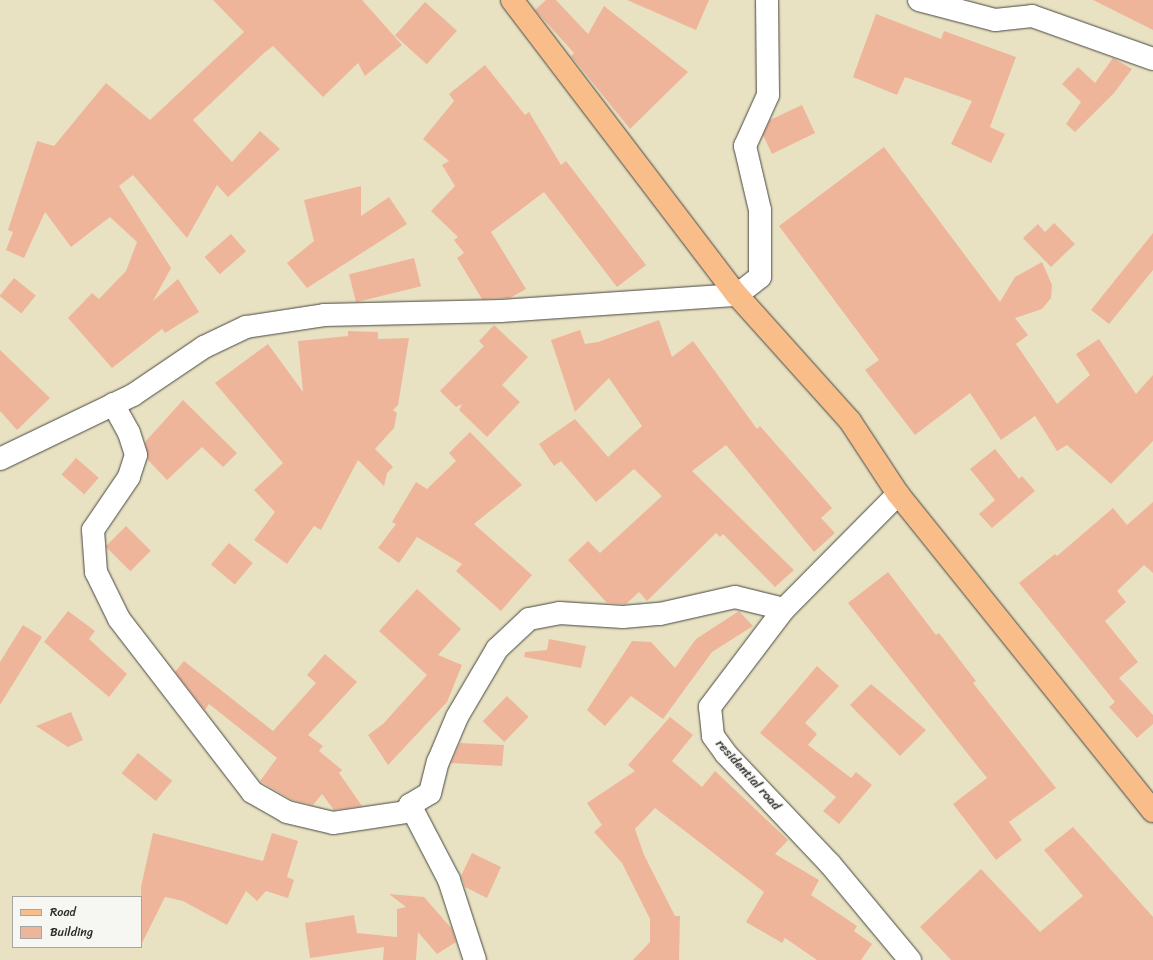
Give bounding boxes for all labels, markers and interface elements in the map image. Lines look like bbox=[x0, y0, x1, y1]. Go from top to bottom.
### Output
street label: residential road bbox=[712, 736, 784, 814]
legend bbox=[12, 896, 142, 948]
text: Road bbox=[50, 901, 76, 923]
text: Building bbox=[50, 921, 93, 943]

